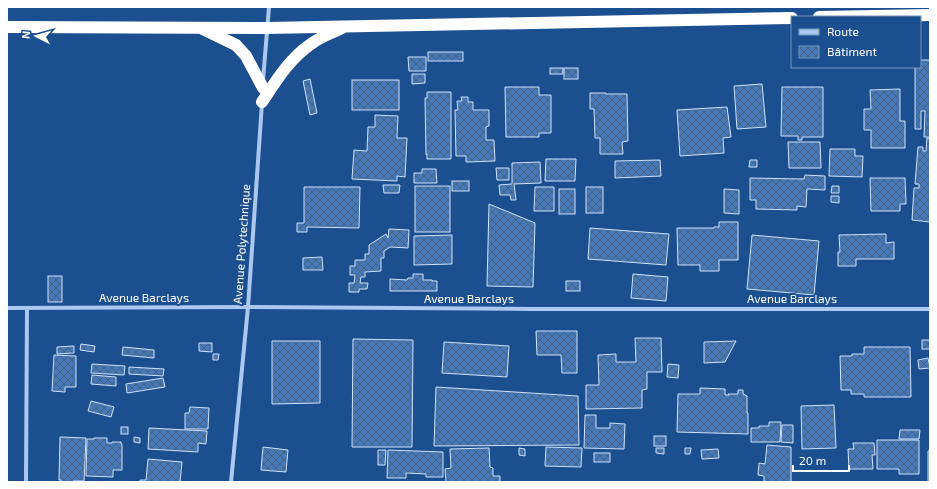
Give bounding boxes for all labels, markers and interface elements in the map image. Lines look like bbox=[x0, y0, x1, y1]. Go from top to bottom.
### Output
north arrow bbox=[16, 16, 56, 56]
legend bbox=[791, 16, 921, 68]
text: Route bbox=[827, 24, 859, 38]
text: N bbox=[19, 30, 32, 40]
text: Bâtiment bbox=[827, 44, 878, 58]
street label: Avenue Polytechnique bbox=[230, 183, 252, 304]
street label: Avenue Barclays bbox=[99, 290, 189, 304]
street label: Avenue Barclays bbox=[424, 291, 514, 305]
street label: Avenue Barclays bbox=[747, 291, 837, 305]
scale bar bbox=[793, 447, 849, 473]
text: 20 m bbox=[799, 453, 826, 467]

